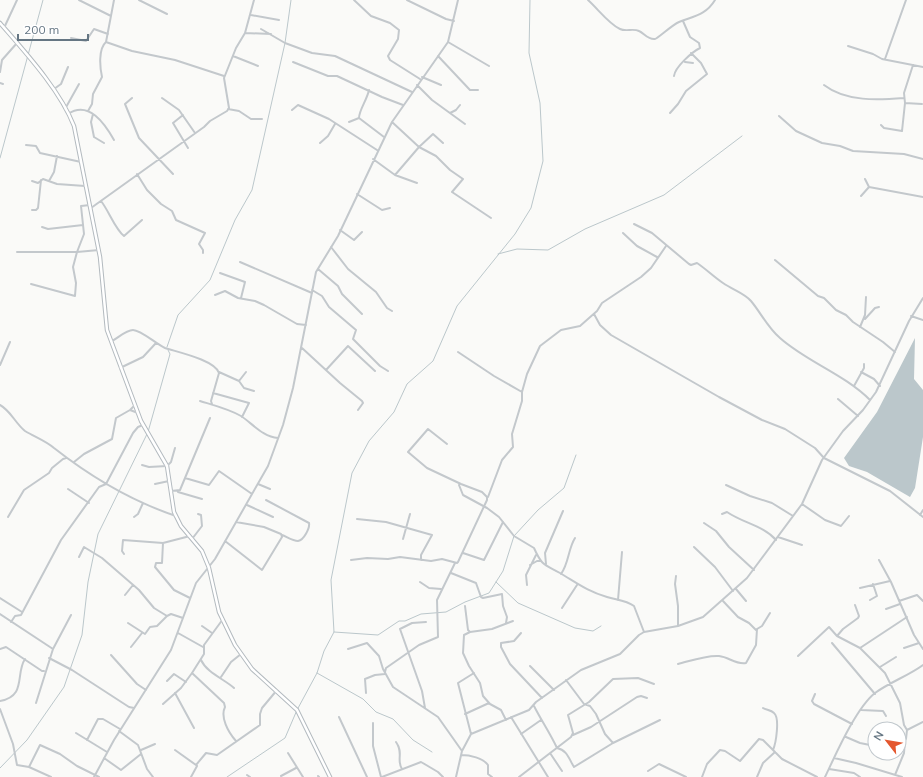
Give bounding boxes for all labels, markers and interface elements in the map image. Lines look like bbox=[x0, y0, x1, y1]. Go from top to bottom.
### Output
scale bar bbox=[18, 16, 88, 42]
text: 200 m bbox=[24, 22, 59, 37]
north arrow bbox=[867, 721, 907, 761]
text: N bbox=[870, 729, 887, 743]

